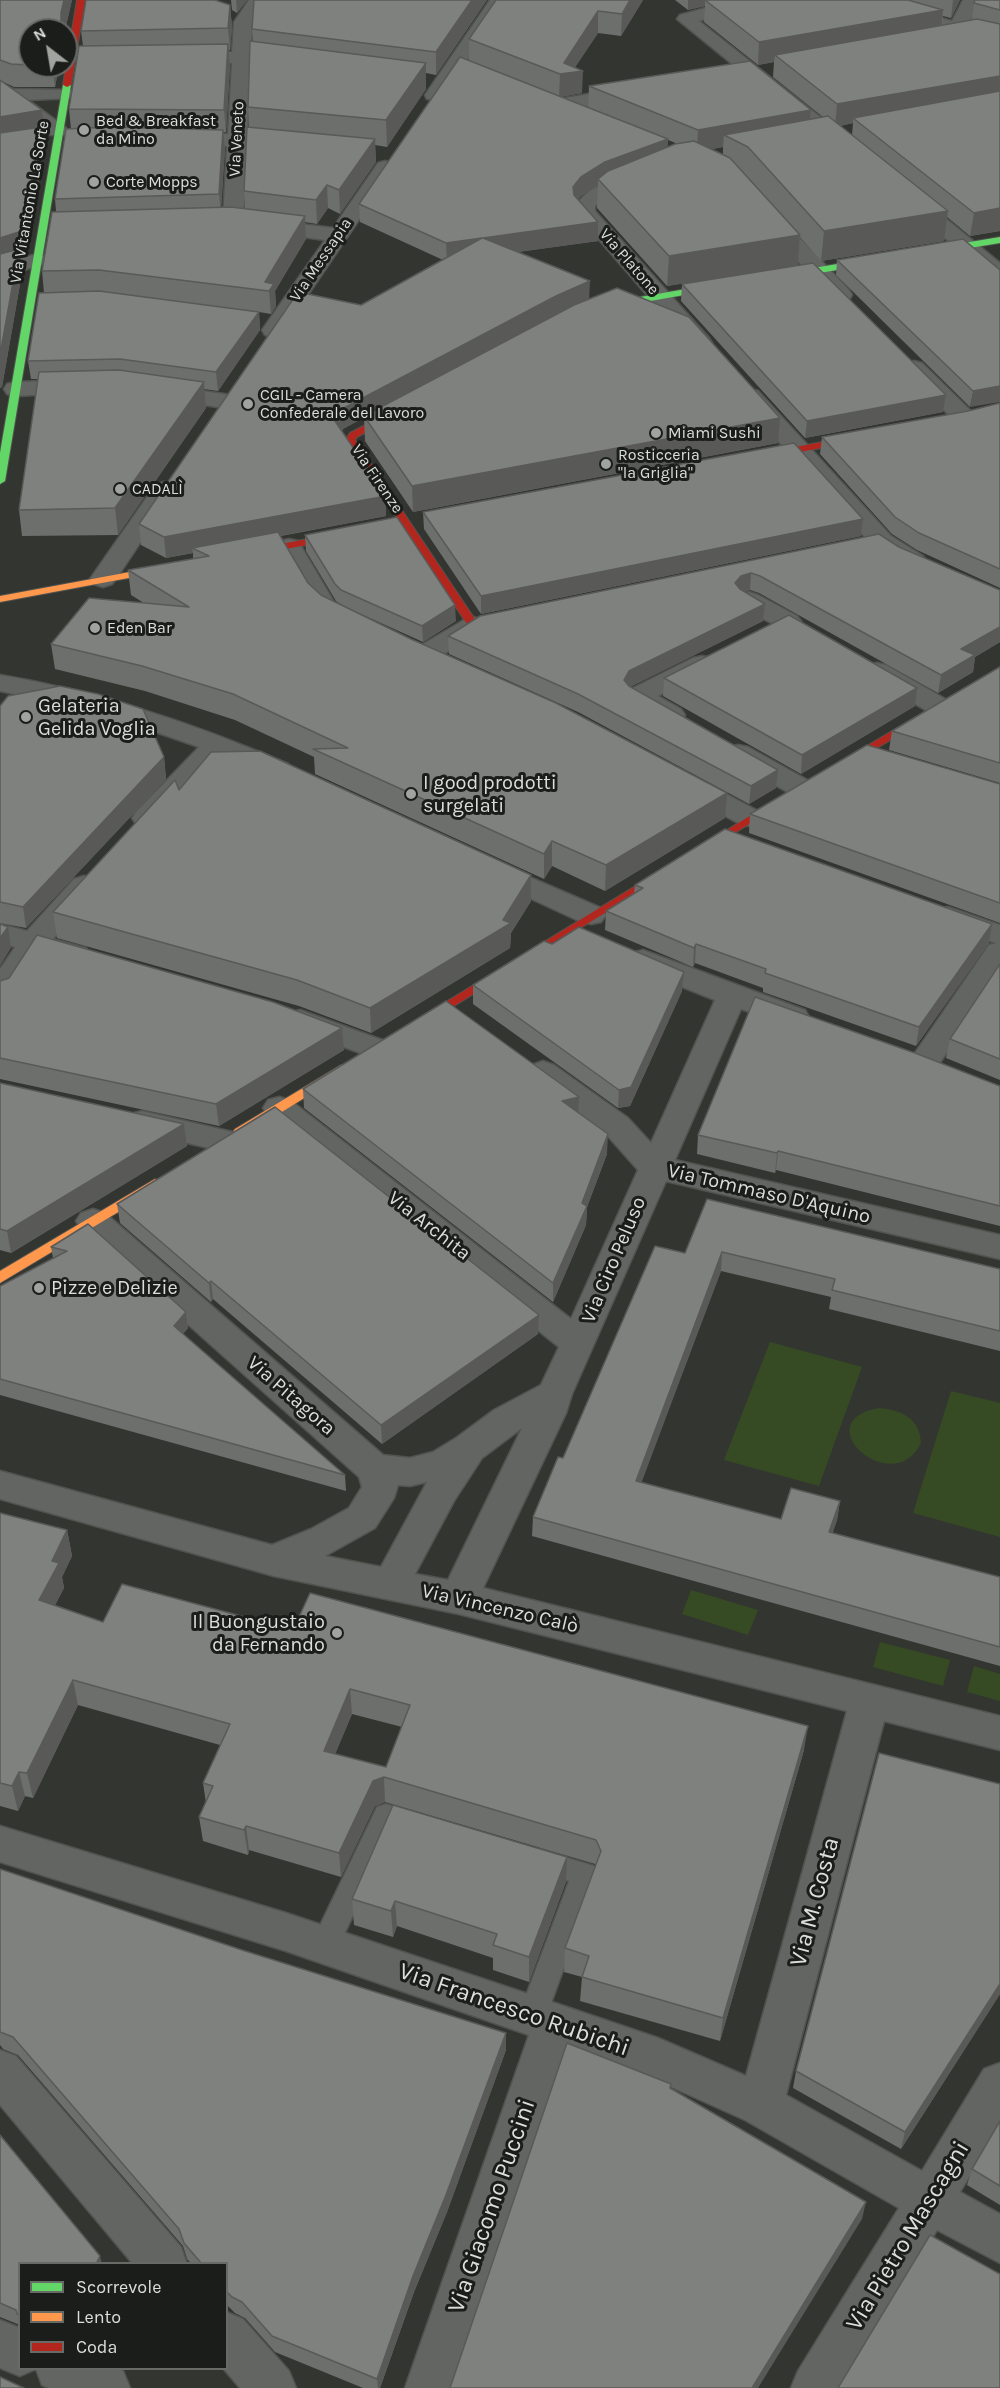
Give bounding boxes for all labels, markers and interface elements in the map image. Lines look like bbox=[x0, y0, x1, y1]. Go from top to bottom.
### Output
north arrow bbox=[18, 18, 78, 78]
text: N bbox=[30, 23, 49, 45]
street label: Via Veneto bbox=[225, 101, 249, 177]
place label: Bed & Breakfast da Mino bbox=[96, 111, 216, 149]
street label: Via Vitantonio La Sorte bbox=[6, 119, 54, 285]
marker: Bed & Breakfast da Mino bbox=[77, 123, 91, 137]
place label: Corte Mopps bbox=[106, 172, 198, 192]
marker: Corte Mopps bbox=[87, 175, 101, 189]
street label: Via Messapia bbox=[286, 215, 356, 305]
street label: Via Platone bbox=[595, 225, 663, 299]
place label: CGIL - Camera Confederale del Lavoro bbox=[260, 385, 424, 423]
marker: CGIL - Camera Confederale del Lavoro bbox=[241, 397, 255, 411]
place label: Miami Sushi bbox=[668, 423, 761, 443]
marker: Miami Sushi bbox=[649, 426, 663, 440]
street label: Via Firenze bbox=[347, 441, 407, 517]
place label: Rosticceria "la Griglia" bbox=[618, 445, 700, 483]
marker: Rosticceria "la Griglia" bbox=[599, 457, 613, 471]
place label: CADALÌ bbox=[132, 479, 183, 499]
marker: CADALÌ bbox=[113, 482, 127, 496]
place label: Eden Bar bbox=[107, 618, 172, 638]
marker: Eden Bar bbox=[88, 621, 102, 635]
place label: Gelateria Gelida Voglia bbox=[38, 694, 156, 741]
marker: Gelateria Gelida Voglia bbox=[19, 710, 33, 724]
place label: I good prodotti surgelati bbox=[423, 771, 557, 818]
marker: I good prodotti surgelati bbox=[404, 787, 418, 801]
street label: Via Tommaso D'Aquino bbox=[665, 1159, 873, 1229]
street label: Via Archita bbox=[383, 1186, 475, 1266]
street label: Via Ciro Peluso bbox=[577, 1193, 651, 1327]
place label: Pizze e Delizie bbox=[51, 1276, 178, 1300]
marker: Pizze e Delizie bbox=[32, 1281, 46, 1295]
street label: Via Pitagora bbox=[242, 1351, 340, 1441]
street label: Via Vincenzo Calò bbox=[419, 1579, 581, 1639]
place label: Il Buongustaio da Fernando bbox=[192, 1610, 325, 1657]
marker: Il Buongustaio da Fernando bbox=[330, 1626, 344, 1640]
street label: Via M. Costa bbox=[784, 1834, 846, 1970]
street label: Via Francesco Rubichi bbox=[395, 1957, 633, 2063]
street label: Via Giacomo Puccini bbox=[442, 2096, 542, 2316]
street label: Via Pietro Mascagni bbox=[840, 2136, 976, 2336]
legend bbox=[18, 2262, 228, 2370]
text: Scorrevole bbox=[76, 2276, 161, 2298]
text: Lento bbox=[76, 2306, 121, 2328]
text: Coda bbox=[76, 2336, 117, 2358]

